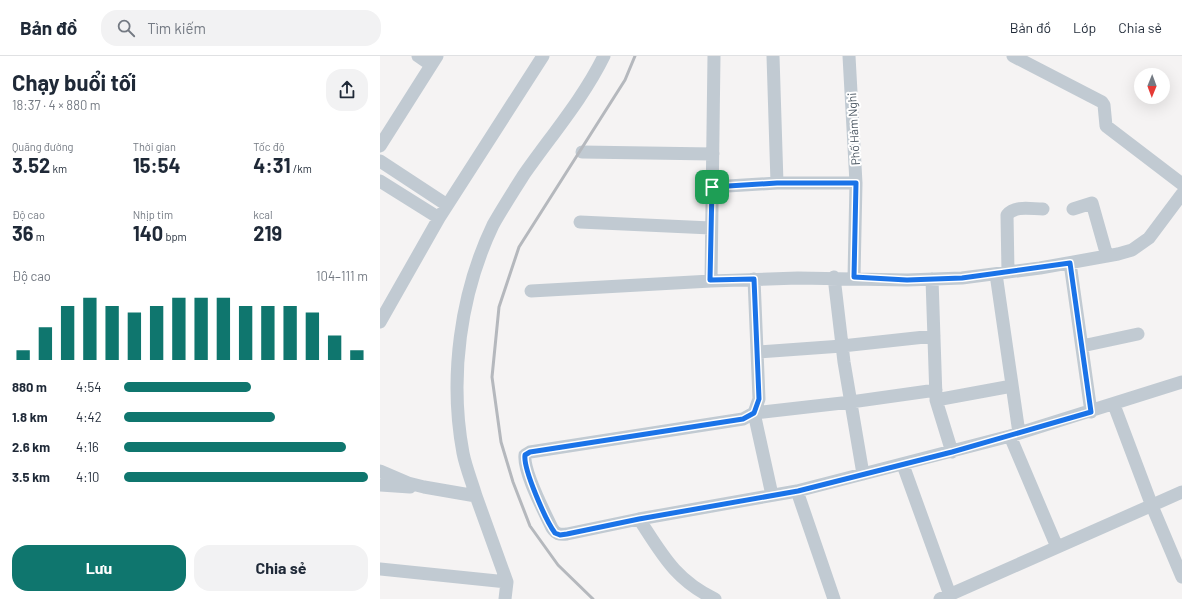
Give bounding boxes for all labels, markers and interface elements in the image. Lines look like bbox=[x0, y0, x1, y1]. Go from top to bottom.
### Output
search box bbox=[101, 10, 381, 46]
text: Bản đồ bbox=[20, 16, 77, 39]
icon: search bbox=[115, 17, 137, 39]
text: Tìm kiếm bbox=[147, 19, 206, 37]
text: Bản đồ bbox=[1010, 19, 1051, 36]
text: Lớp bbox=[1073, 19, 1096, 36]
text: Chia sẻ bbox=[1118, 19, 1162, 36]
north arrow bbox=[1134, 68, 1170, 104]
map controls bbox=[1134, 68, 1170, 104]
text: Chạy buổi tối bbox=[12, 69, 136, 95]
button: share bbox=[326, 69, 368, 111]
street label: Phố Hàm Nghi bbox=[844, 92, 862, 166]
text: 18:37 · 4 × 880 m bbox=[12, 97, 101, 113]
text: Quãng đường bbox=[12, 140, 74, 153]
text: Thời gian bbox=[133, 140, 176, 153]
text: Tốc độ bbox=[253, 140, 285, 153]
text: 3.52 bbox=[12, 153, 50, 177]
text: 15:54 bbox=[133, 153, 181, 177]
text: 4:31 bbox=[253, 153, 291, 177]
text: km bbox=[50, 162, 67, 175]
text: /km bbox=[291, 162, 312, 175]
pin bbox=[695, 170, 729, 204]
icon: arrive bbox=[701, 176, 723, 198]
text: Độ cao bbox=[12, 208, 45, 221]
text: Nhịp tim bbox=[133, 208, 173, 221]
text: kcal bbox=[253, 208, 273, 221]
text: 36 bbox=[12, 221, 34, 245]
text: 140 bbox=[133, 221, 163, 245]
text: 219 bbox=[253, 221, 282, 245]
text: m bbox=[34, 230, 45, 243]
text: bpm bbox=[163, 230, 187, 243]
text: Độ cao bbox=[12, 268, 51, 284]
text: 104–111 m bbox=[316, 268, 368, 284]
text: 880 m bbox=[12, 379, 47, 395]
text: 4:54 bbox=[76, 379, 101, 395]
text: 1.8 km bbox=[12, 409, 48, 425]
text: 4:42 bbox=[76, 409, 102, 425]
text: 2.6 km bbox=[12, 439, 50, 455]
text: 4:16 bbox=[76, 439, 99, 455]
text: 3.5 km bbox=[12, 469, 50, 485]
text: 4:10 bbox=[76, 469, 99, 485]
button: Lưu bbox=[12, 545, 186, 591]
button: Chia sẻ bbox=[194, 545, 368, 591]

